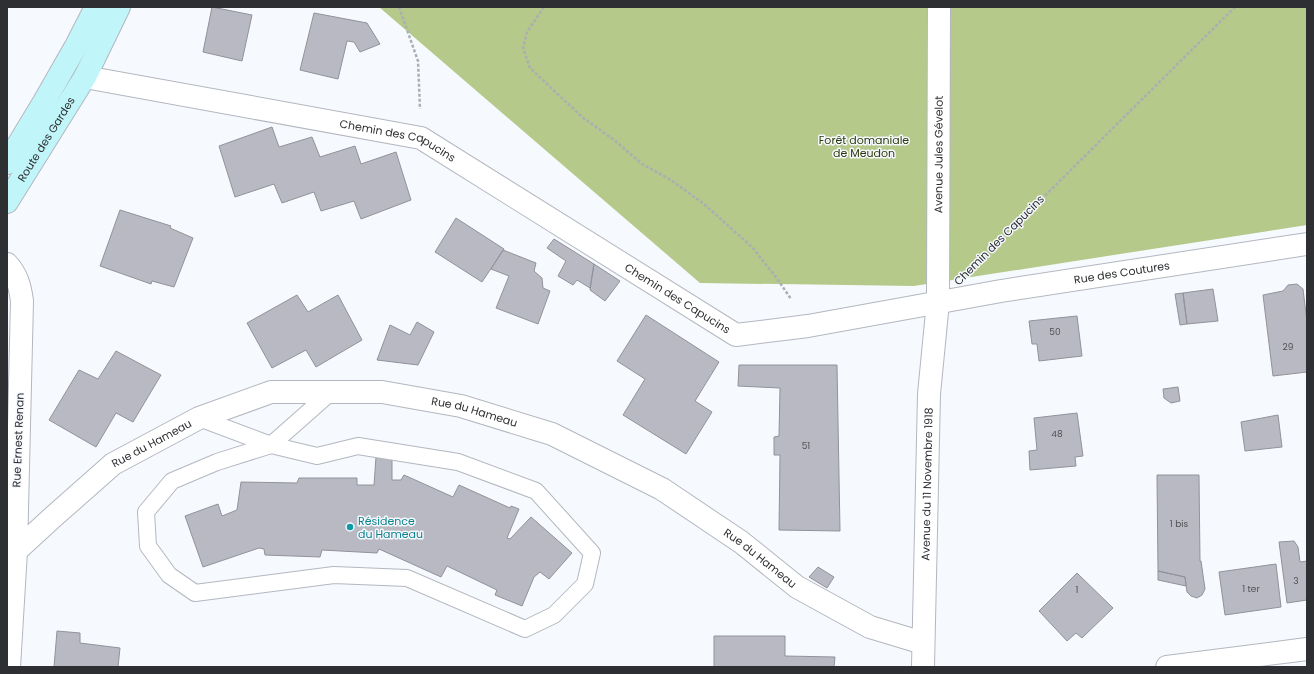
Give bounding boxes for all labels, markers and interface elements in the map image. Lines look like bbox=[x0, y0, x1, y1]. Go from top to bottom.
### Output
street label: Route des Gardes bbox=[14, 93, 79, 185]
street label: Avenue Jules Gévelot bbox=[930, 96, 947, 213]
street label: Chemin des Capucins bbox=[338, 115, 459, 166]
park label: Forêt domaniale de Meudon bbox=[819, 132, 909, 161]
street label: Chemin des Capucins bbox=[950, 191, 1048, 289]
street label: Rue des Coutures bbox=[1073, 257, 1171, 288]
street label: Chemin des Capucins bbox=[622, 259, 734, 338]
house number: 50 bbox=[1049, 326, 1061, 338]
house number: 29 bbox=[1283, 341, 1294, 353]
street label: Rue Ernest Renan bbox=[8, 392, 28, 488]
street label: Rue du Hameau bbox=[430, 393, 519, 431]
street label: Avenue du 11 Novembre 1918 bbox=[917, 407, 937, 561]
street label: Rue du Hameau bbox=[109, 415, 194, 471]
house number: 48 bbox=[1051, 428, 1063, 440]
house number: 51 bbox=[802, 440, 810, 452]
place label: Résidence du Hameau bbox=[358, 513, 423, 542]
house number: 1 bis bbox=[1170, 518, 1188, 530]
marker: Résidence du Hameau bbox=[345, 522, 355, 532]
street label: Rue du Hameau bbox=[721, 525, 800, 592]
house number: 3 bbox=[1293, 575, 1299, 587]
house number: 1 ter bbox=[1242, 583, 1260, 595]
house number: 1 bbox=[1076, 584, 1079, 596]

